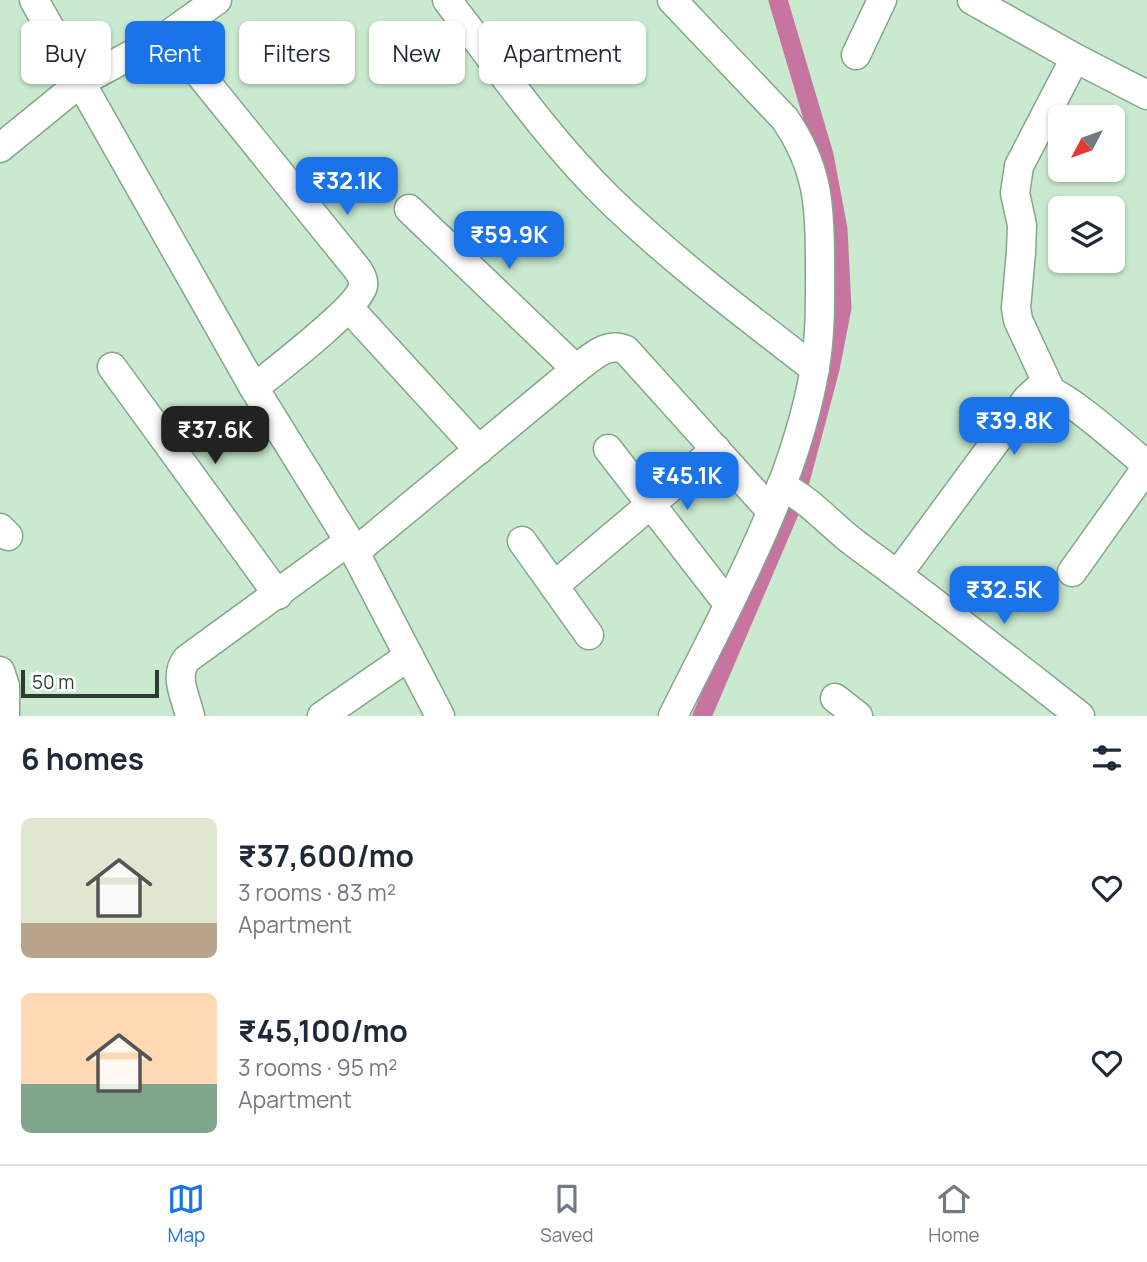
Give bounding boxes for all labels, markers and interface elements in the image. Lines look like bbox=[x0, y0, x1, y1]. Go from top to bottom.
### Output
chip: Buy bbox=[21, 21, 111, 84]
chip: Rent bbox=[125, 21, 225, 84]
chip: Filters bbox=[239, 21, 355, 84]
chip: New bbox=[369, 21, 465, 84]
chip: Apartment bbox=[479, 21, 646, 84]
north arrow bbox=[1048, 105, 1125, 182]
map controls bbox=[1048, 105, 1125, 273]
pin: ₹32.1K bbox=[290, 158, 404, 217]
text: ₹32.1K bbox=[312, 164, 382, 196]
button: layers bbox=[1048, 196, 1125, 273]
pin: ₹59.9K bbox=[452, 212, 566, 271]
text: ₹59.9K bbox=[470, 218, 548, 250]
pin: ₹39.8K bbox=[957, 398, 1071, 457]
text: ₹39.8K bbox=[975, 404, 1053, 436]
pin: ₹37.6K bbox=[158, 406, 272, 466]
text: ₹37.6K bbox=[177, 413, 253, 445]
pin: ₹45.1K bbox=[630, 452, 744, 512]
text: ₹45.1K bbox=[652, 459, 722, 491]
pin: ₹32.5K bbox=[947, 566, 1061, 626]
text: ₹32.5K bbox=[966, 573, 1042, 605]
scale bar bbox=[21, 667, 159, 699]
text: 50 m bbox=[32, 669, 74, 695]
text: 6 homes bbox=[21, 738, 144, 779]
icon: filters bbox=[1088, 739, 1126, 777]
text: ₹37,600/mo bbox=[238, 835, 414, 876]
icon: home bbox=[77, 846, 161, 930]
icon: heart bbox=[1088, 869, 1126, 907]
text: 3 rooms · 83 m² bbox=[238, 876, 396, 908]
text: Apartment bbox=[238, 908, 352, 940]
text: ₹45,100/mo bbox=[238, 1010, 408, 1051]
icon: home bbox=[77, 1021, 161, 1105]
icon: heart bbox=[1088, 1044, 1126, 1082]
text: 3 rooms · 95 m² bbox=[238, 1051, 397, 1083]
text: Apartment bbox=[238, 1083, 352, 1115]
tab: Map bbox=[167, 1180, 205, 1248]
tab: Saved bbox=[540, 1180, 594, 1248]
tab: Home bbox=[928, 1180, 980, 1248]

